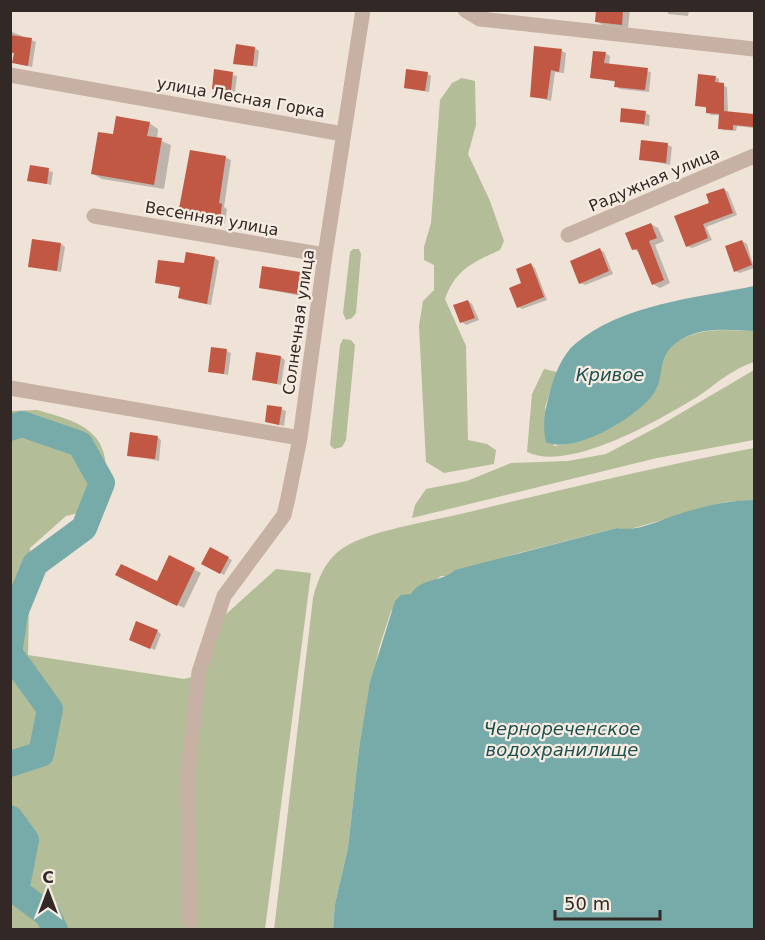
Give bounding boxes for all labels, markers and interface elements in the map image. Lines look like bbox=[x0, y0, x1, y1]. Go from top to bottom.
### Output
street label: улица Лесная Горка bbox=[155, 73, 327, 122]
street label: Радужная улица bbox=[586, 143, 722, 216]
street label: Весенняя улица bbox=[144, 197, 280, 240]
street label: Солнечная улица bbox=[279, 248, 318, 396]
water label: Кривое bbox=[576, 364, 644, 385]
water label: Чернореченское водохранилище bbox=[484, 718, 640, 760]
north arrow bbox=[18, 862, 78, 922]
text: С bbox=[42, 868, 54, 887]
scale bar bbox=[555, 883, 660, 921]
text: 50 m bbox=[564, 893, 610, 914]

